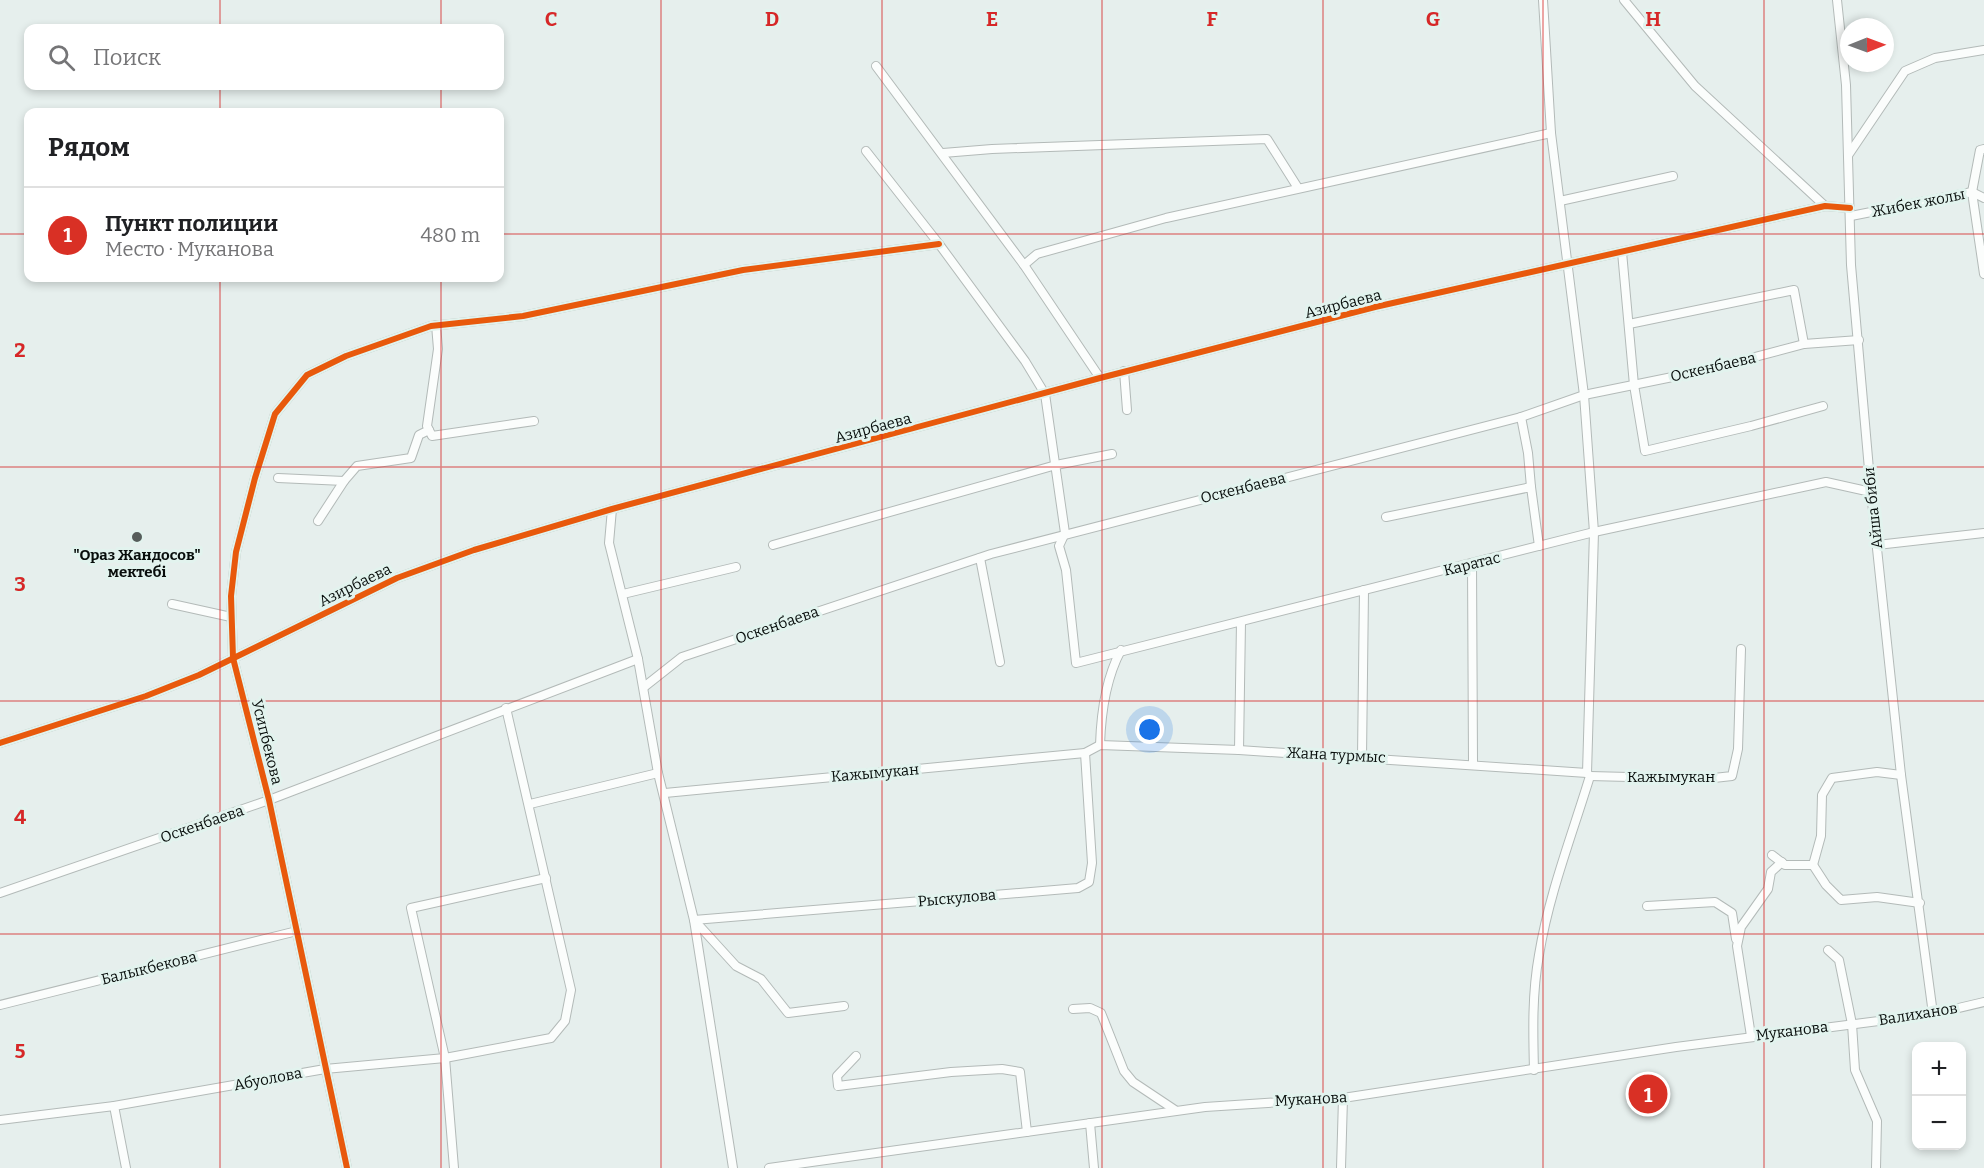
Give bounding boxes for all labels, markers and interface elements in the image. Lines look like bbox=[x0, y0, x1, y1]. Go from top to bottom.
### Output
text: C bbox=[545, 7, 557, 31]
text: D bbox=[765, 7, 779, 31]
text: E bbox=[986, 7, 998, 31]
text: F bbox=[1206, 7, 1218, 31]
text: G bbox=[1426, 7, 1440, 31]
text: H bbox=[1645, 7, 1661, 31]
north arrow bbox=[1840, 18, 1894, 72]
search box bbox=[24, 24, 504, 90]
icon: search bbox=[45, 41, 78, 74]
text: Поиск bbox=[93, 44, 161, 71]
text: Рядом bbox=[48, 132, 130, 163]
street label: Жибек жолы bbox=[1870, 185, 1967, 221]
text: Пункт полиции bbox=[105, 210, 278, 237]
text: 1 bbox=[63, 223, 72, 247]
text: 480 m bbox=[420, 223, 480, 247]
text: Место · Муканова bbox=[105, 237, 274, 261]
street label: Азирбаева bbox=[1303, 286, 1383, 322]
text: 2 bbox=[14, 338, 26, 362]
street label: Оскенбаева bbox=[1669, 348, 1757, 386]
street label: Азирбаева bbox=[833, 409, 913, 447]
street label: Айша биби bbox=[1860, 466, 1886, 550]
street label: Оскенбаева bbox=[1199, 469, 1287, 507]
marker: "Ораз Жандосов" мектебі bbox=[130, 530, 144, 544]
place label: "Ораз Жандосов" мектебі bbox=[73, 546, 201, 581]
street label: Каратас bbox=[1442, 548, 1503, 580]
street label: Азирбаева bbox=[316, 560, 394, 610]
text: 3 bbox=[14, 572, 26, 596]
street label: Оскенбаева bbox=[733, 602, 821, 648]
street label: Усипбекова bbox=[248, 698, 286, 786]
your location bbox=[1135, 715, 1164, 744]
street label: Жана турмыс bbox=[1286, 743, 1387, 767]
street label: Кажымукан bbox=[830, 760, 920, 786]
street label: Кажымукан bbox=[1627, 768, 1715, 786]
street label: Оскенбаева bbox=[158, 801, 246, 847]
text: 4 bbox=[14, 805, 26, 829]
street label: Рыскулова bbox=[917, 886, 997, 910]
street label: Балыкбекова bbox=[99, 947, 199, 989]
street label: Валиханов bbox=[1877, 999, 1959, 1029]
street label: Муканова bbox=[1755, 1018, 1829, 1044]
text: 5 bbox=[15, 1039, 26, 1063]
map controls bbox=[1912, 1042, 1966, 1150]
button: + bbox=[1912, 1042, 1966, 1096]
street label: Абуолова bbox=[232, 1064, 304, 1094]
pin: 1 bbox=[1628, 1072, 1668, 1116]
street label: Муканова bbox=[1274, 1088, 1348, 1110]
button: − bbox=[1912, 1096, 1966, 1150]

